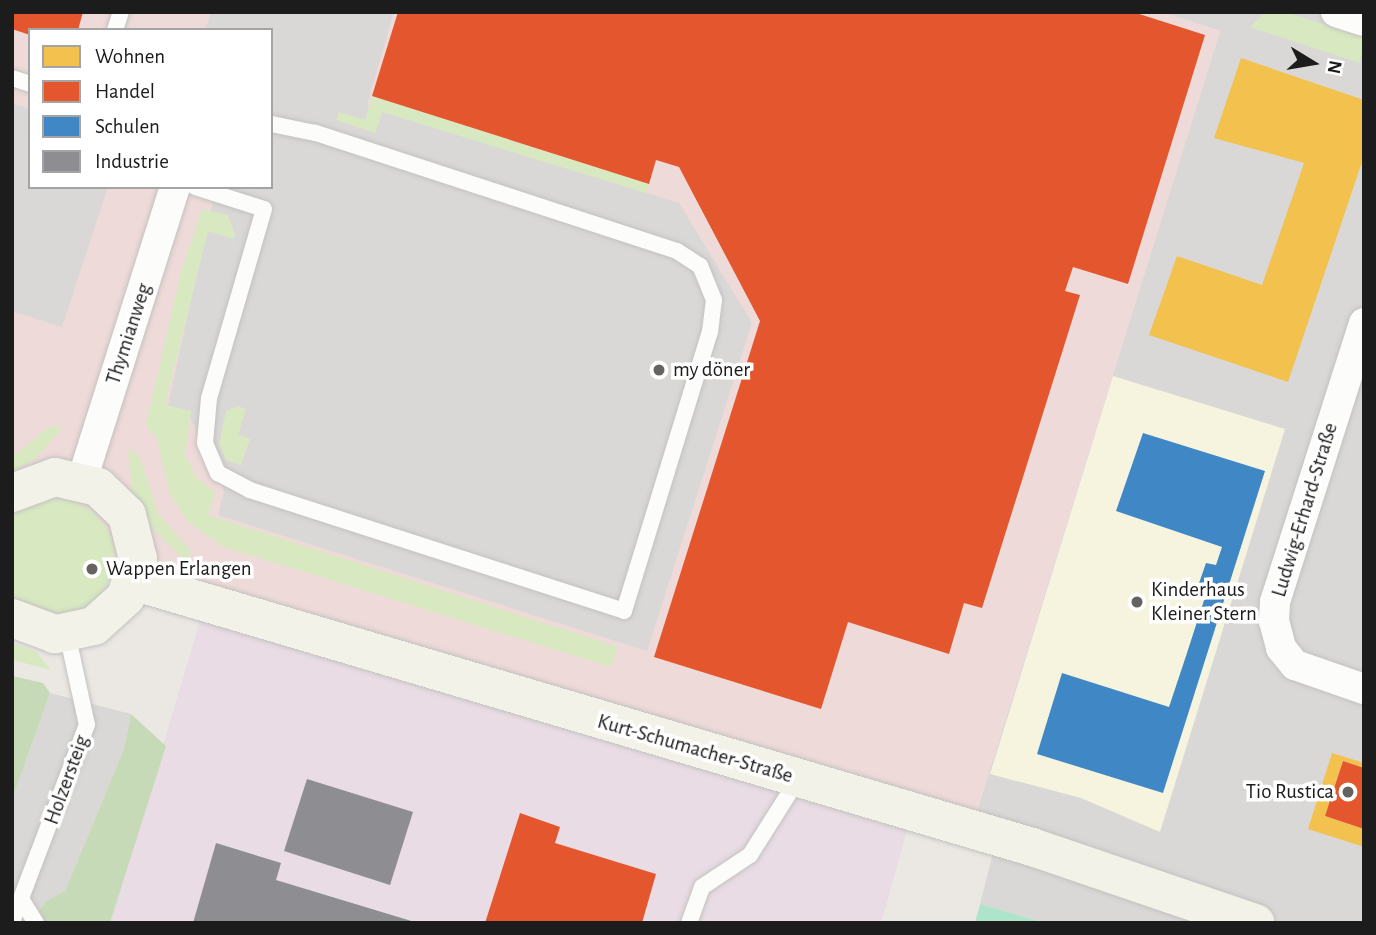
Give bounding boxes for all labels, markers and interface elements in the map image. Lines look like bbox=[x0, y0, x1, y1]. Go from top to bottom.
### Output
legend bbox=[28, 28, 273, 189]
north arrow bbox=[1278, 28, 1348, 98]
text: Wohnen bbox=[95, 46, 165, 67]
text: N bbox=[1324, 59, 1345, 75]
text: Handel bbox=[95, 81, 155, 102]
text: Schulen bbox=[95, 116, 160, 137]
text: Industrie bbox=[95, 151, 169, 172]
street label: Thymianweg bbox=[101, 280, 157, 388]
place label: my döner bbox=[673, 357, 750, 383]
marker: my döner bbox=[651, 362, 667, 378]
street label: Ludwig-Erhard-Straße bbox=[1266, 420, 1344, 600]
place label: Wappen Erlangen bbox=[106, 556, 252, 582]
marker: Wappen Erlangen bbox=[84, 561, 100, 577]
place label: Kinderhaus Kleiner Stern bbox=[1151, 577, 1257, 627]
marker: Kinderhaus Kleiner Stern bbox=[1129, 594, 1145, 610]
street label: Kurt-Schumacher-Straße bbox=[594, 709, 796, 789]
street label: Holzersteig bbox=[39, 732, 95, 828]
place label: Tio Rustica bbox=[1246, 779, 1334, 805]
marker: Tio Rustica bbox=[1340, 784, 1356, 800]

